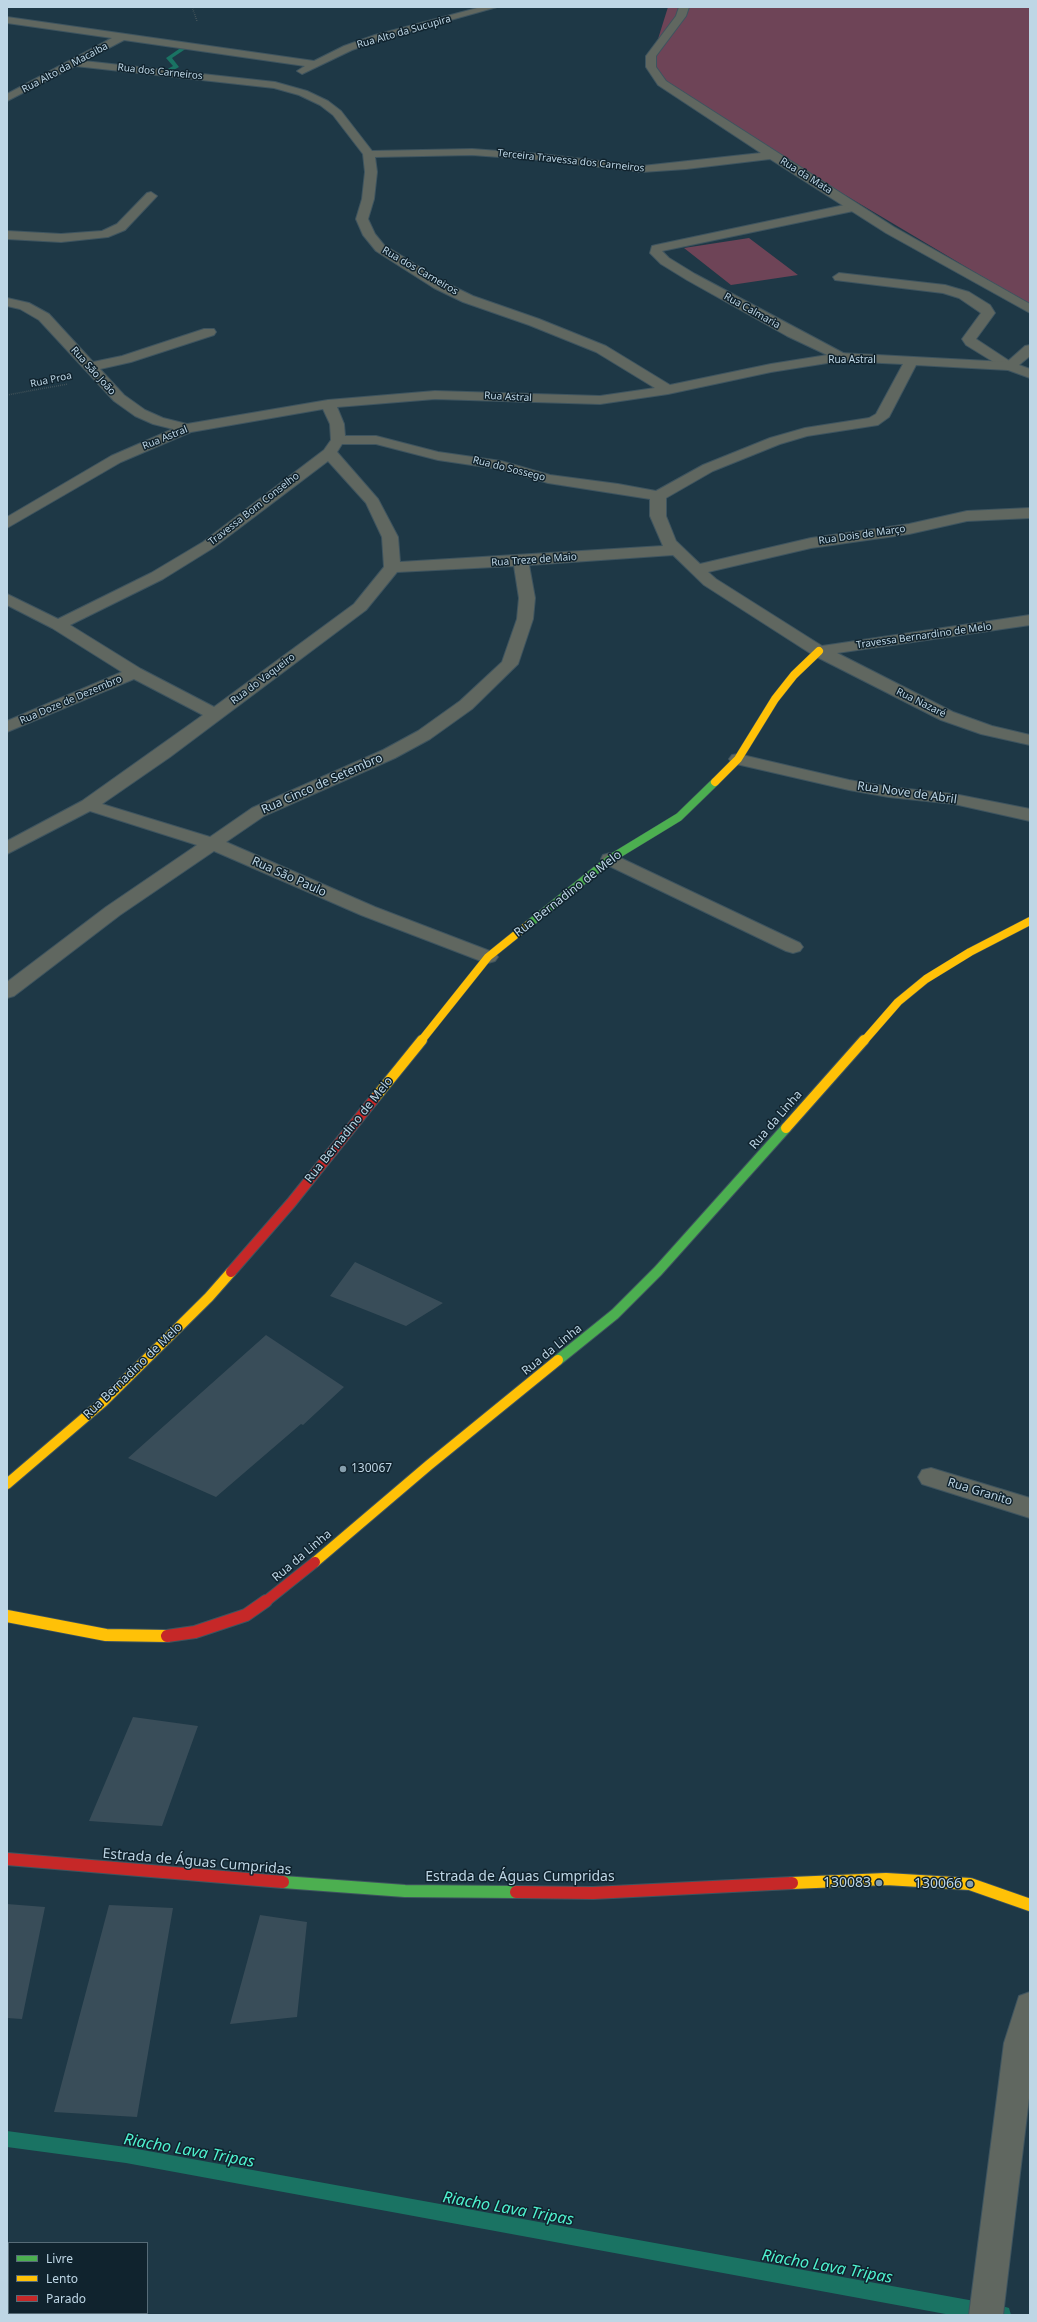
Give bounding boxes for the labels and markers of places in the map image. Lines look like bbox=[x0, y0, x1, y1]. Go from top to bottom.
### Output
place label: 130067 bbox=[351, 1462, 392, 1476]
marker: 130067 bbox=[338, 1464, 348, 1474]
place label: 130083 bbox=[823, 1875, 871, 1891]
place label: 130066 bbox=[914, 1876, 962, 1892]
marker: 130083 bbox=[874, 1878, 884, 1888]
marker: 130066 bbox=[965, 1879, 975, 1889]

